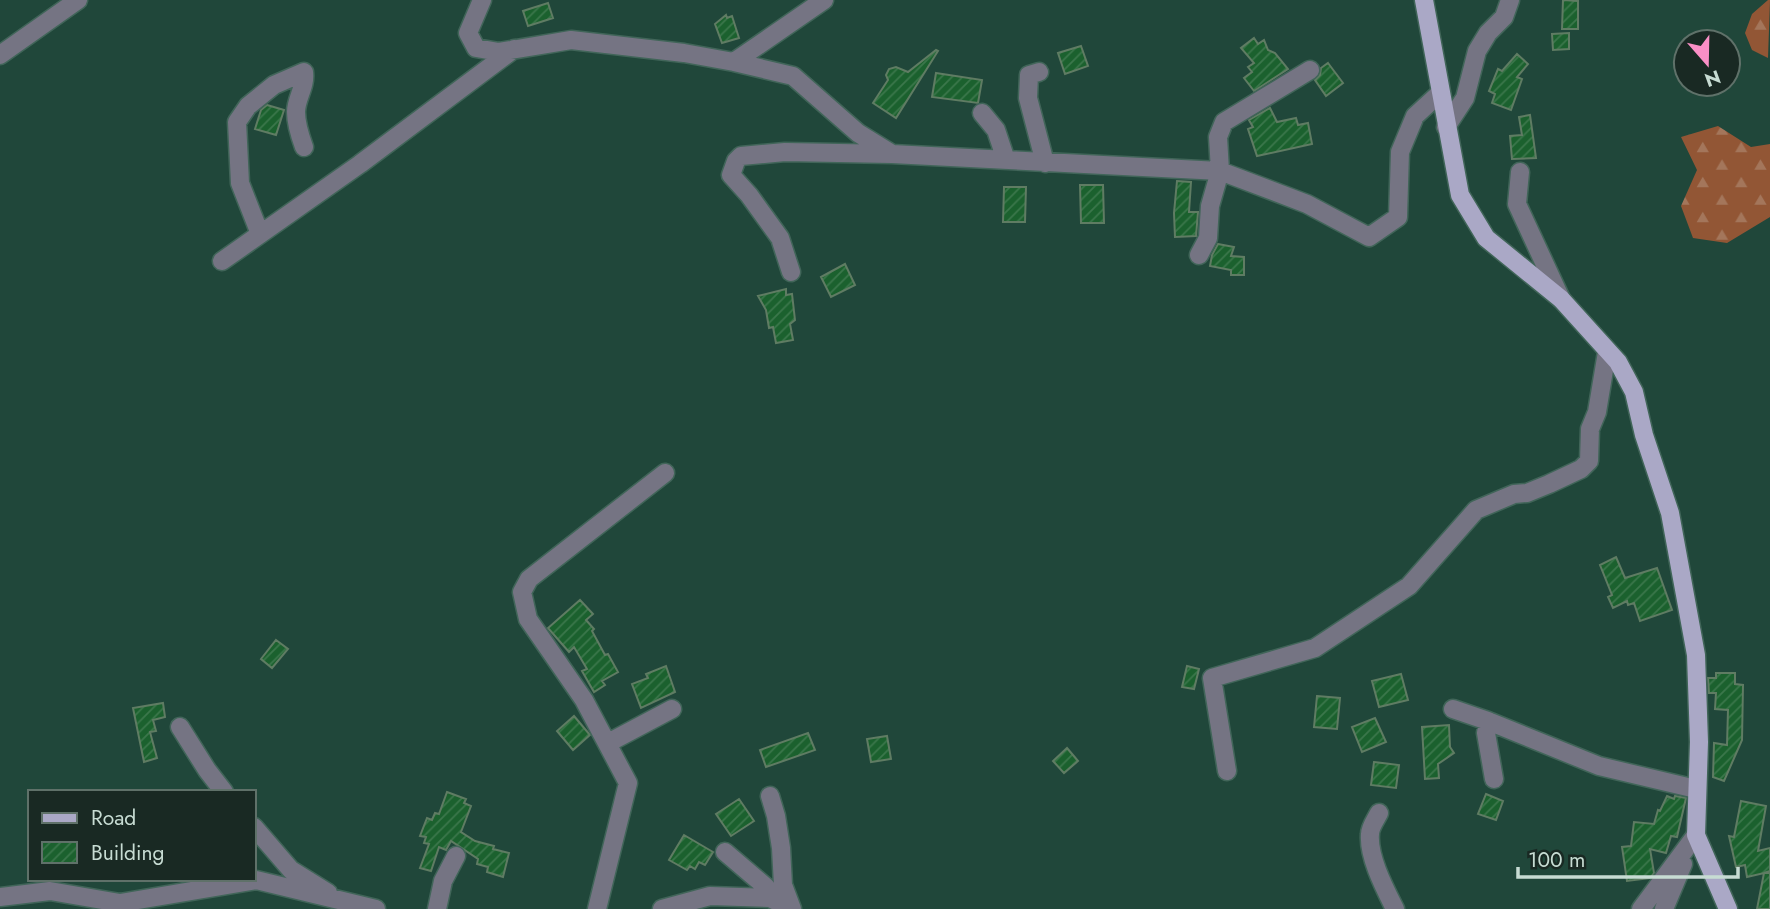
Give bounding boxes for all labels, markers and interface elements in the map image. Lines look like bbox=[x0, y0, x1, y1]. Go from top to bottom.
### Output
north arrow bbox=[1672, 28, 1742, 98]
text: N bbox=[1701, 63, 1724, 94]
legend bbox=[28, 790, 256, 881]
text: Road bbox=[91, 803, 136, 833]
scale bar bbox=[1518, 836, 1738, 880]
text: Building bbox=[91, 838, 164, 868]
text: 100 m bbox=[1528, 845, 1585, 875]

